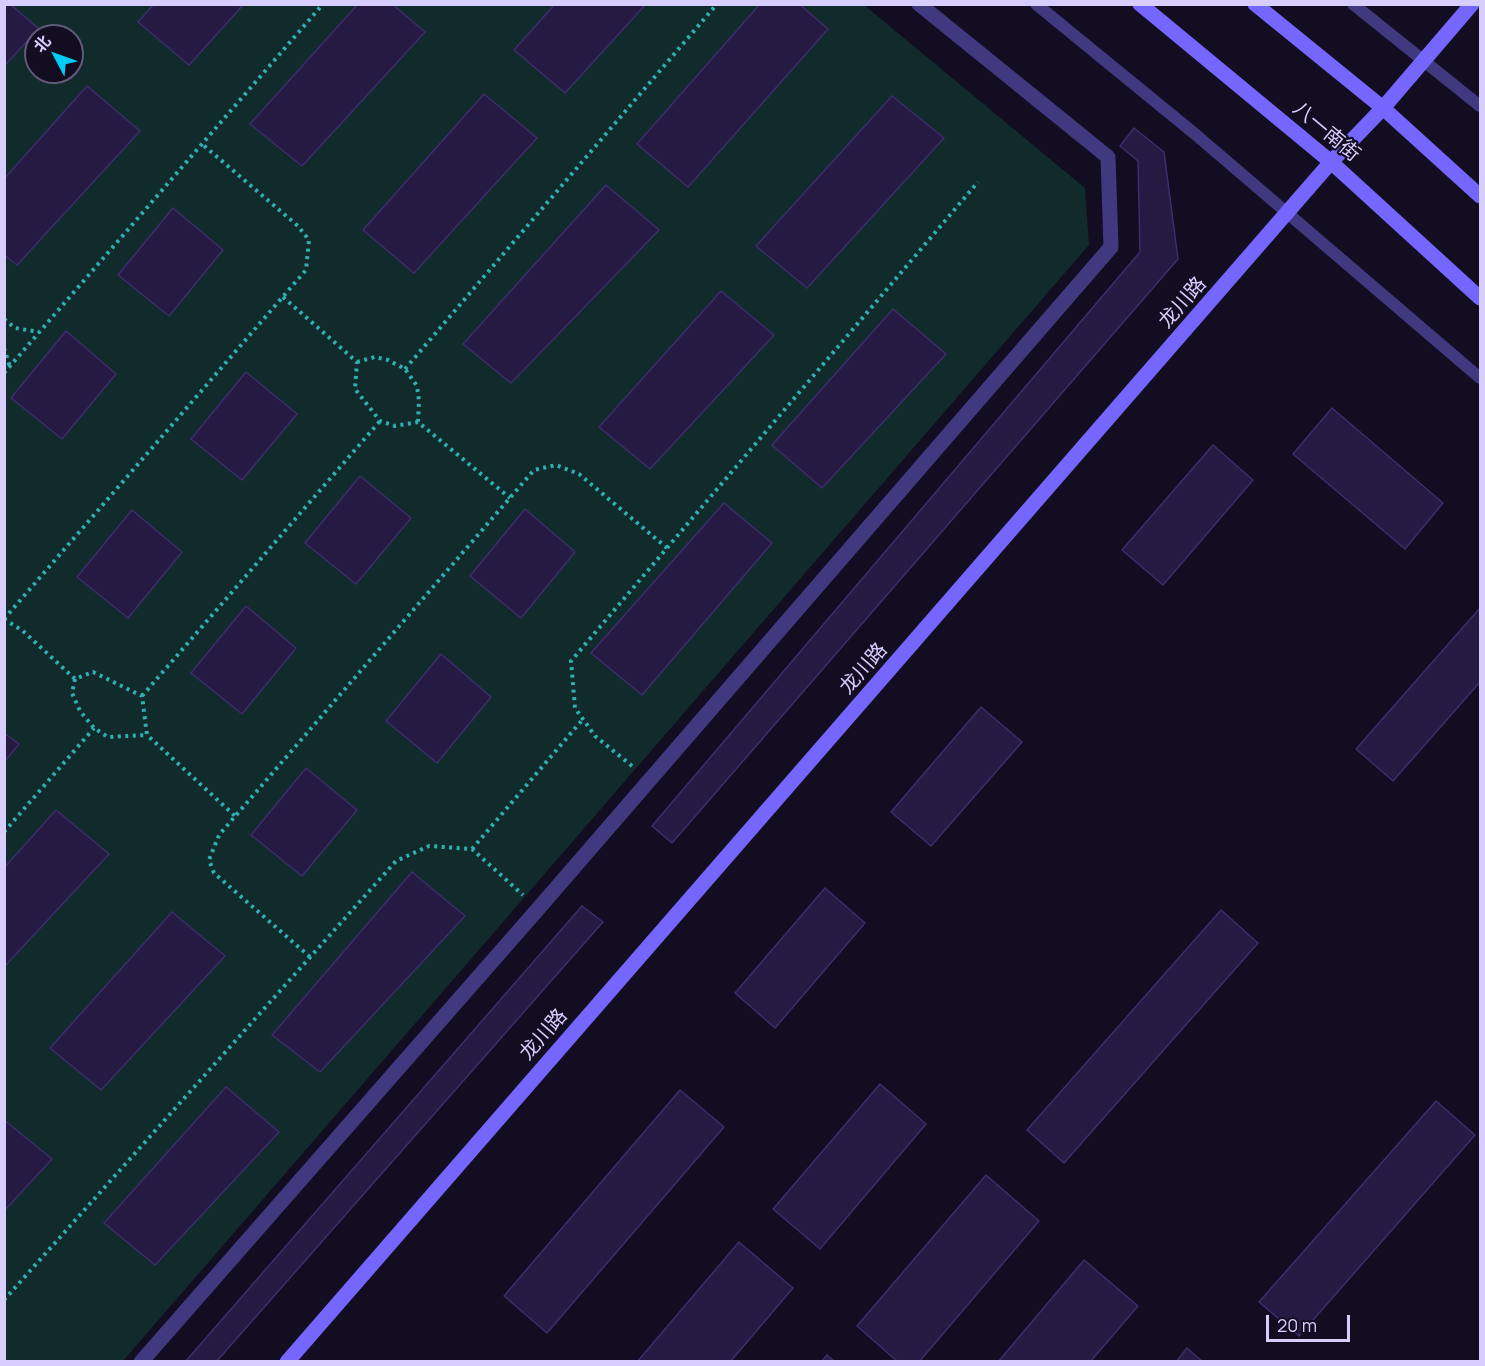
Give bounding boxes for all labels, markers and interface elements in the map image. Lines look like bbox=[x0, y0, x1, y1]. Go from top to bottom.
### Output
north arrow bbox=[24, 24, 84, 84]
text: 北 bbox=[28, 30, 55, 57]
street label: 八一南街 bbox=[1288, 97, 1364, 167]
street label: 龙川路 bbox=[1154, 272, 1212, 334]
street label: 龙川路 bbox=[835, 638, 893, 700]
street label: 龙川路 bbox=[515, 1004, 573, 1066]
scale bar bbox=[1269, 1303, 1353, 1341]
text: 20 m bbox=[1277, 1313, 1317, 1337]

